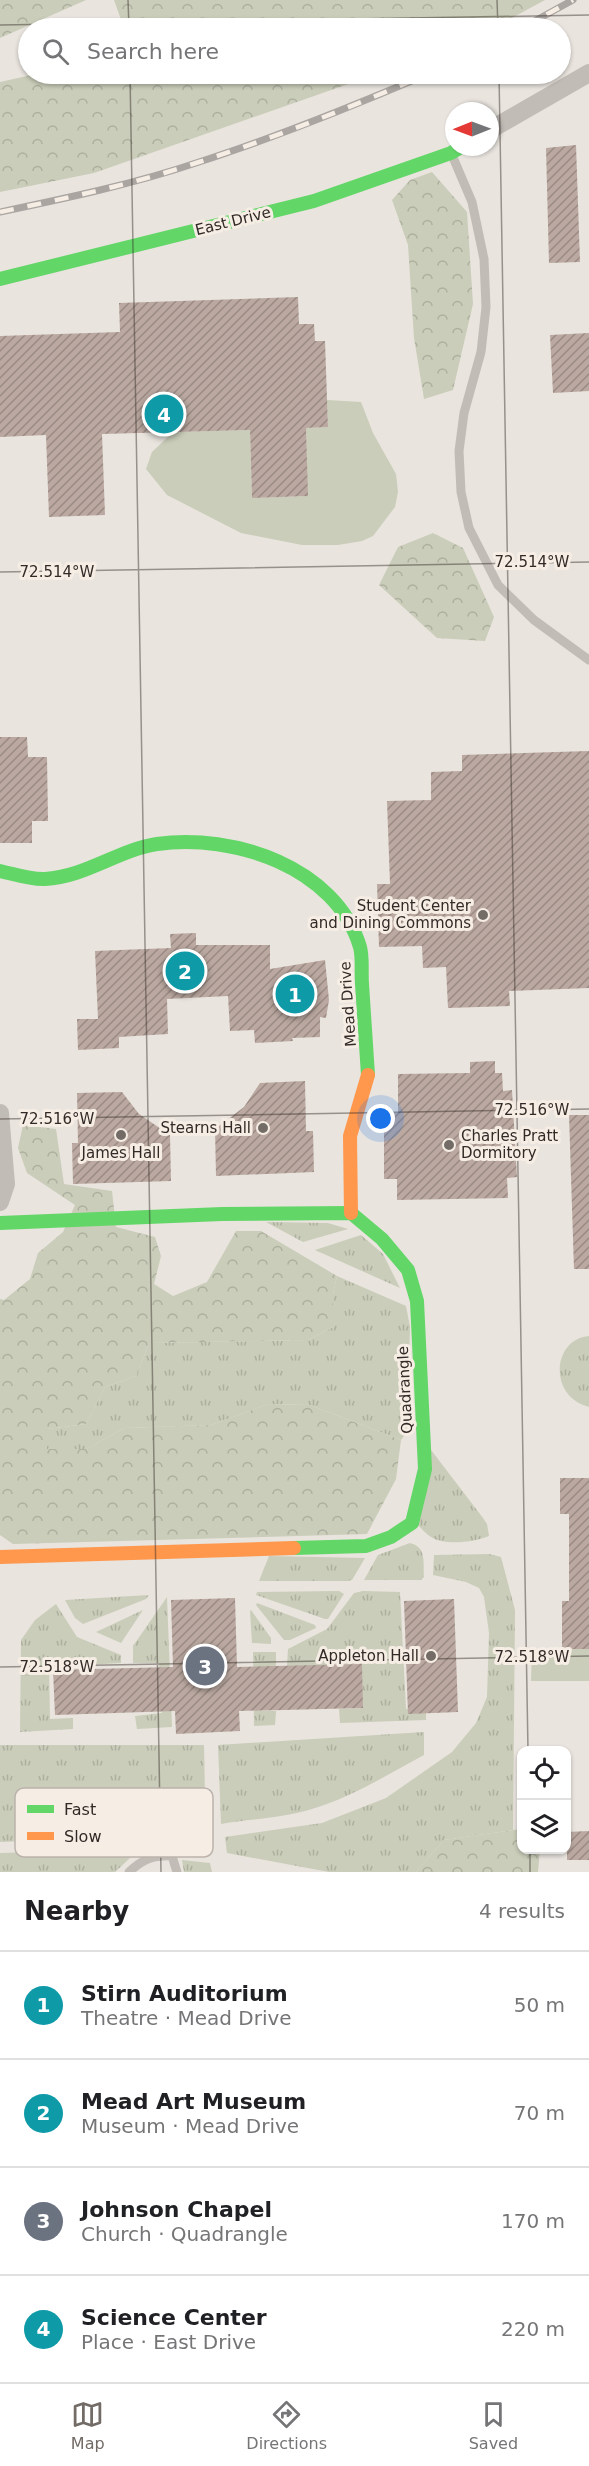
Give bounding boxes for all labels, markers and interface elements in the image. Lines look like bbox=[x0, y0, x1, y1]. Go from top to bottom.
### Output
search box bbox=[18, 18, 571, 84]
icon: search bbox=[39, 35, 72, 68]
text: Search here bbox=[87, 39, 219, 64]
north arrow bbox=[445, 102, 499, 156]
street label: East Drive bbox=[193, 203, 273, 239]
pin: 4 bbox=[144, 392, 184, 436]
text: 72.514°W bbox=[495, 553, 570, 571]
text: 72.514°W bbox=[20, 563, 95, 581]
place label: Student Center and Dining Commons bbox=[309, 897, 472, 932]
marker: Student Center and Dining Commons bbox=[476, 908, 490, 922]
pin: 2 bbox=[166, 948, 204, 994]
street label: Mead Drive bbox=[336, 961, 360, 1047]
pin: 1 bbox=[276, 972, 314, 1016]
text: 72.516°W bbox=[495, 1101, 570, 1119]
your location bbox=[366, 1104, 395, 1133]
text: 72.516°W bbox=[20, 1110, 95, 1128]
place label: Stearns Hall bbox=[160, 1119, 251, 1137]
marker: Stearns Hall bbox=[256, 1121, 270, 1135]
place label: Charles Pratt Dormitory bbox=[461, 1127, 558, 1162]
marker: James Hall bbox=[114, 1128, 128, 1142]
marker: Charles Pratt Dormitory bbox=[442, 1138, 456, 1152]
place label: James Hall bbox=[81, 1144, 160, 1162]
street label: Quadrangle bbox=[394, 1346, 416, 1434]
pin: 3 bbox=[186, 1644, 224, 1688]
place label: Appleton Hall bbox=[318, 1647, 419, 1665]
text: 72.518°W bbox=[495, 1648, 570, 1666]
marker: Appleton Hall bbox=[424, 1649, 438, 1663]
text: 72.518°W bbox=[20, 1658, 95, 1676]
map controls bbox=[517, 1746, 571, 1854]
button: locate bbox=[517, 1746, 571, 1800]
legend bbox=[15, 1788, 213, 1857]
text: Fast bbox=[64, 1800, 96, 1819]
button: layers bbox=[517, 1800, 571, 1854]
text: Slow bbox=[64, 1827, 101, 1846]
text: Nearby bbox=[24, 1896, 129, 1926]
text: 4 results bbox=[479, 1899, 565, 1923]
text: Stirn Auditorium bbox=[81, 1981, 288, 2006]
text: 1 bbox=[37, 1993, 50, 2017]
text: 50 m bbox=[514, 1993, 565, 2017]
text: Theatre · Mead Drive bbox=[81, 2006, 292, 2030]
text: Mead Art Museum bbox=[81, 2089, 306, 2114]
text: 2 bbox=[37, 2101, 50, 2125]
text: 70 m bbox=[514, 2101, 565, 2125]
text: Museum · Mead Drive bbox=[81, 2114, 299, 2138]
text: Johnson Chapel bbox=[81, 2197, 272, 2222]
text: 3 bbox=[37, 2209, 50, 2233]
text: 170 m bbox=[501, 2209, 565, 2233]
text: Church · Quadrangle bbox=[81, 2222, 288, 2246]
text: Science Center bbox=[81, 2305, 267, 2330]
text: 4 bbox=[37, 2317, 50, 2341]
text: 220 m bbox=[501, 2317, 565, 2341]
text: Place · East Drive bbox=[81, 2330, 256, 2354]
tab: Map bbox=[71, 2398, 105, 2453]
tab: Directions bbox=[246, 2398, 327, 2453]
tab: Saved bbox=[469, 2398, 518, 2453]

